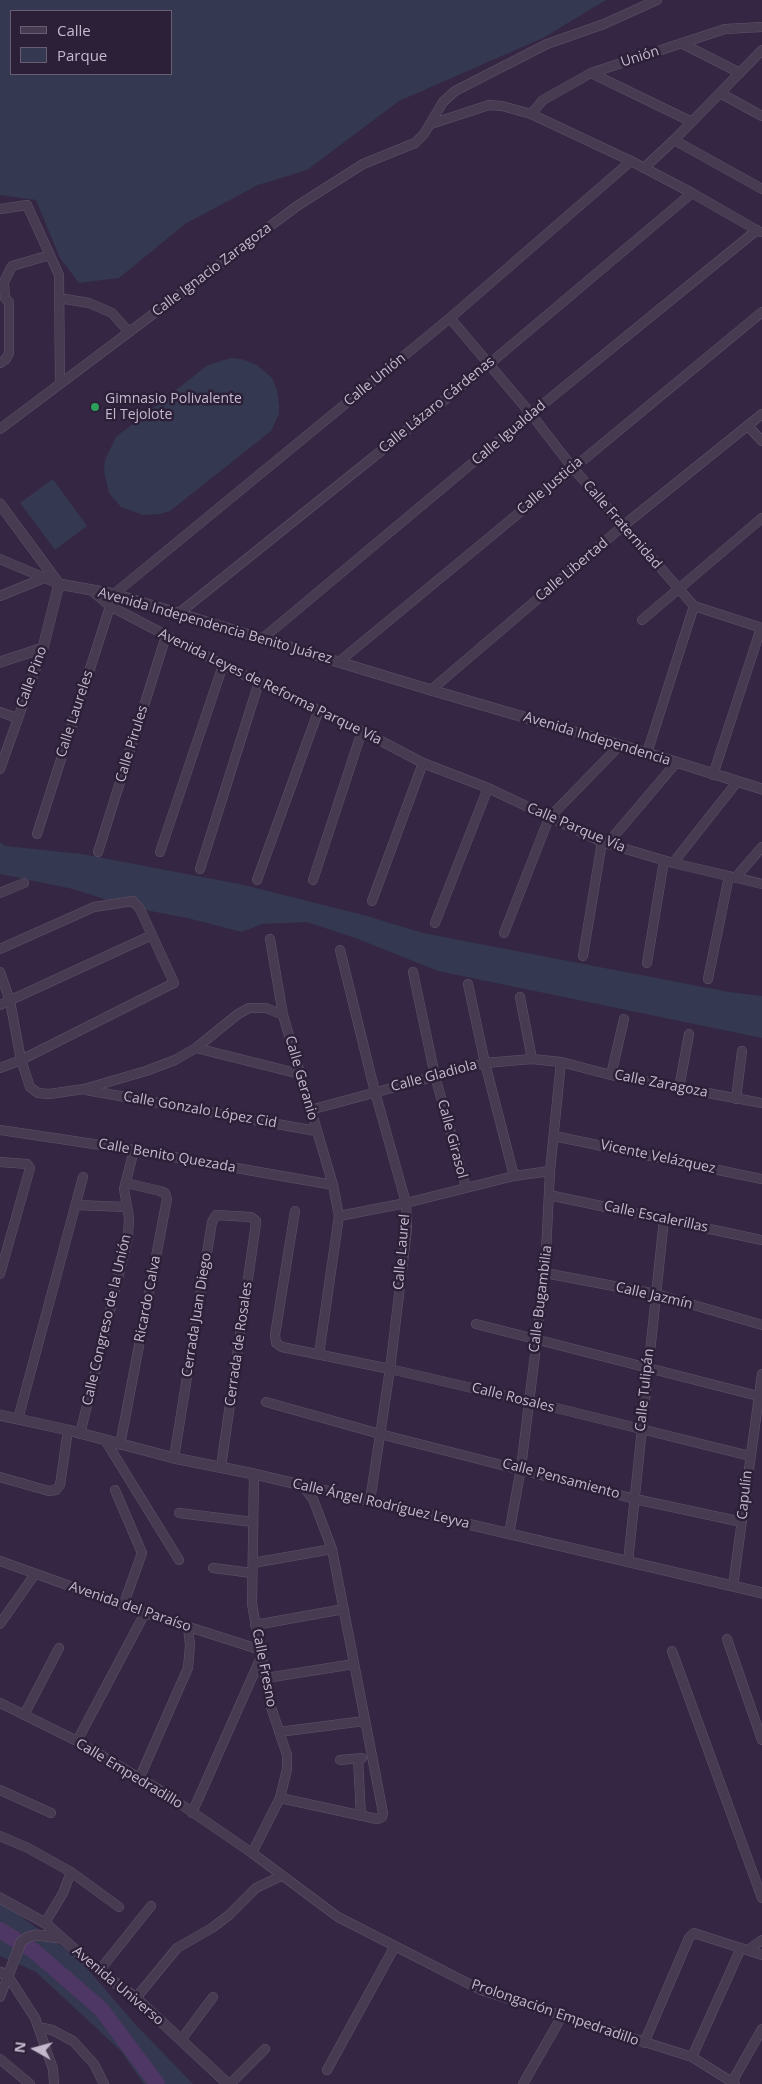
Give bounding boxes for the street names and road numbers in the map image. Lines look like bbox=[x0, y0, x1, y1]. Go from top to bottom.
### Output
street label: Unión bbox=[619, 43, 661, 71]
street label: Calle Ignacio Zaragoza bbox=[149, 220, 275, 320]
street label: Calle Unión bbox=[341, 350, 409, 410]
street label: Calle Lázaro Cárdenas bbox=[376, 353, 498, 457]
street label: Calle Igualdad bbox=[469, 397, 549, 469]
street label: Calle Justicia bbox=[514, 454, 586, 518]
street label: Calle Fraternidad bbox=[579, 477, 665, 573]
street label: Calle Libertad bbox=[532, 535, 612, 605]
street label: Avenida Independencia Benito Juárez bbox=[96, 584, 334, 668]
street label: Avenida Leyes de Reforma Parque Vía bbox=[156, 625, 384, 749]
street label: Calle Pino bbox=[13, 644, 51, 710]
street label: Calle Laureles bbox=[53, 668, 97, 760]
street label: Calle Pirules bbox=[112, 704, 152, 784]
street label: Avenida Independencia bbox=[521, 709, 673, 769]
street label: Calle Parque Vía bbox=[524, 800, 628, 856]
street label: Calle Geranio bbox=[281, 1034, 321, 1122]
street label: Calle Gladiola bbox=[389, 1056, 479, 1096]
street label: Calle Zaragoza bbox=[613, 1067, 709, 1101]
street label: Calle Gonzalo López Cid bbox=[122, 1088, 278, 1132]
street label: Calle Girasol bbox=[433, 1098, 471, 1180]
street label: Calle Benito Quezada bbox=[97, 1136, 237, 1176]
street label: Vicente Velázquez bbox=[599, 1137, 717, 1177]
street label: Calle Escalerillas bbox=[602, 1198, 710, 1236]
street label: Calle Laurel bbox=[390, 1213, 414, 1291]
street label: Calle Congreso de la Unión bbox=[79, 1233, 135, 1407]
street label: Calle Bugambilia bbox=[526, 1244, 556, 1354]
street label: Cerrada Juan Diego bbox=[179, 1252, 215, 1378]
street label: Ricardo Calva bbox=[131, 1254, 165, 1344]
street label: Calle Jazmín bbox=[614, 1279, 694, 1313]
street label: Cerrada de Rosales bbox=[222, 1281, 256, 1407]
street label: Calle Tulipán bbox=[632, 1348, 658, 1432]
street label: Calle Rosales bbox=[470, 1380, 556, 1416]
street label: Calle Pensamiento bbox=[500, 1455, 622, 1503]
street label: Capulín bbox=[734, 1470, 756, 1520]
street label: Calle Ángel Rodríguez Leyva bbox=[291, 1475, 471, 1533]
street label: Avenida del Paraíso bbox=[67, 1578, 193, 1636]
street label: Calle Fresno bbox=[248, 1627, 280, 1709]
street label: Calle Empedradillo bbox=[72, 1735, 186, 1813]
street label: Avenida Universo bbox=[69, 1943, 167, 2029]
street label: Prolongación Empedradillo bbox=[469, 1976, 641, 2050]

